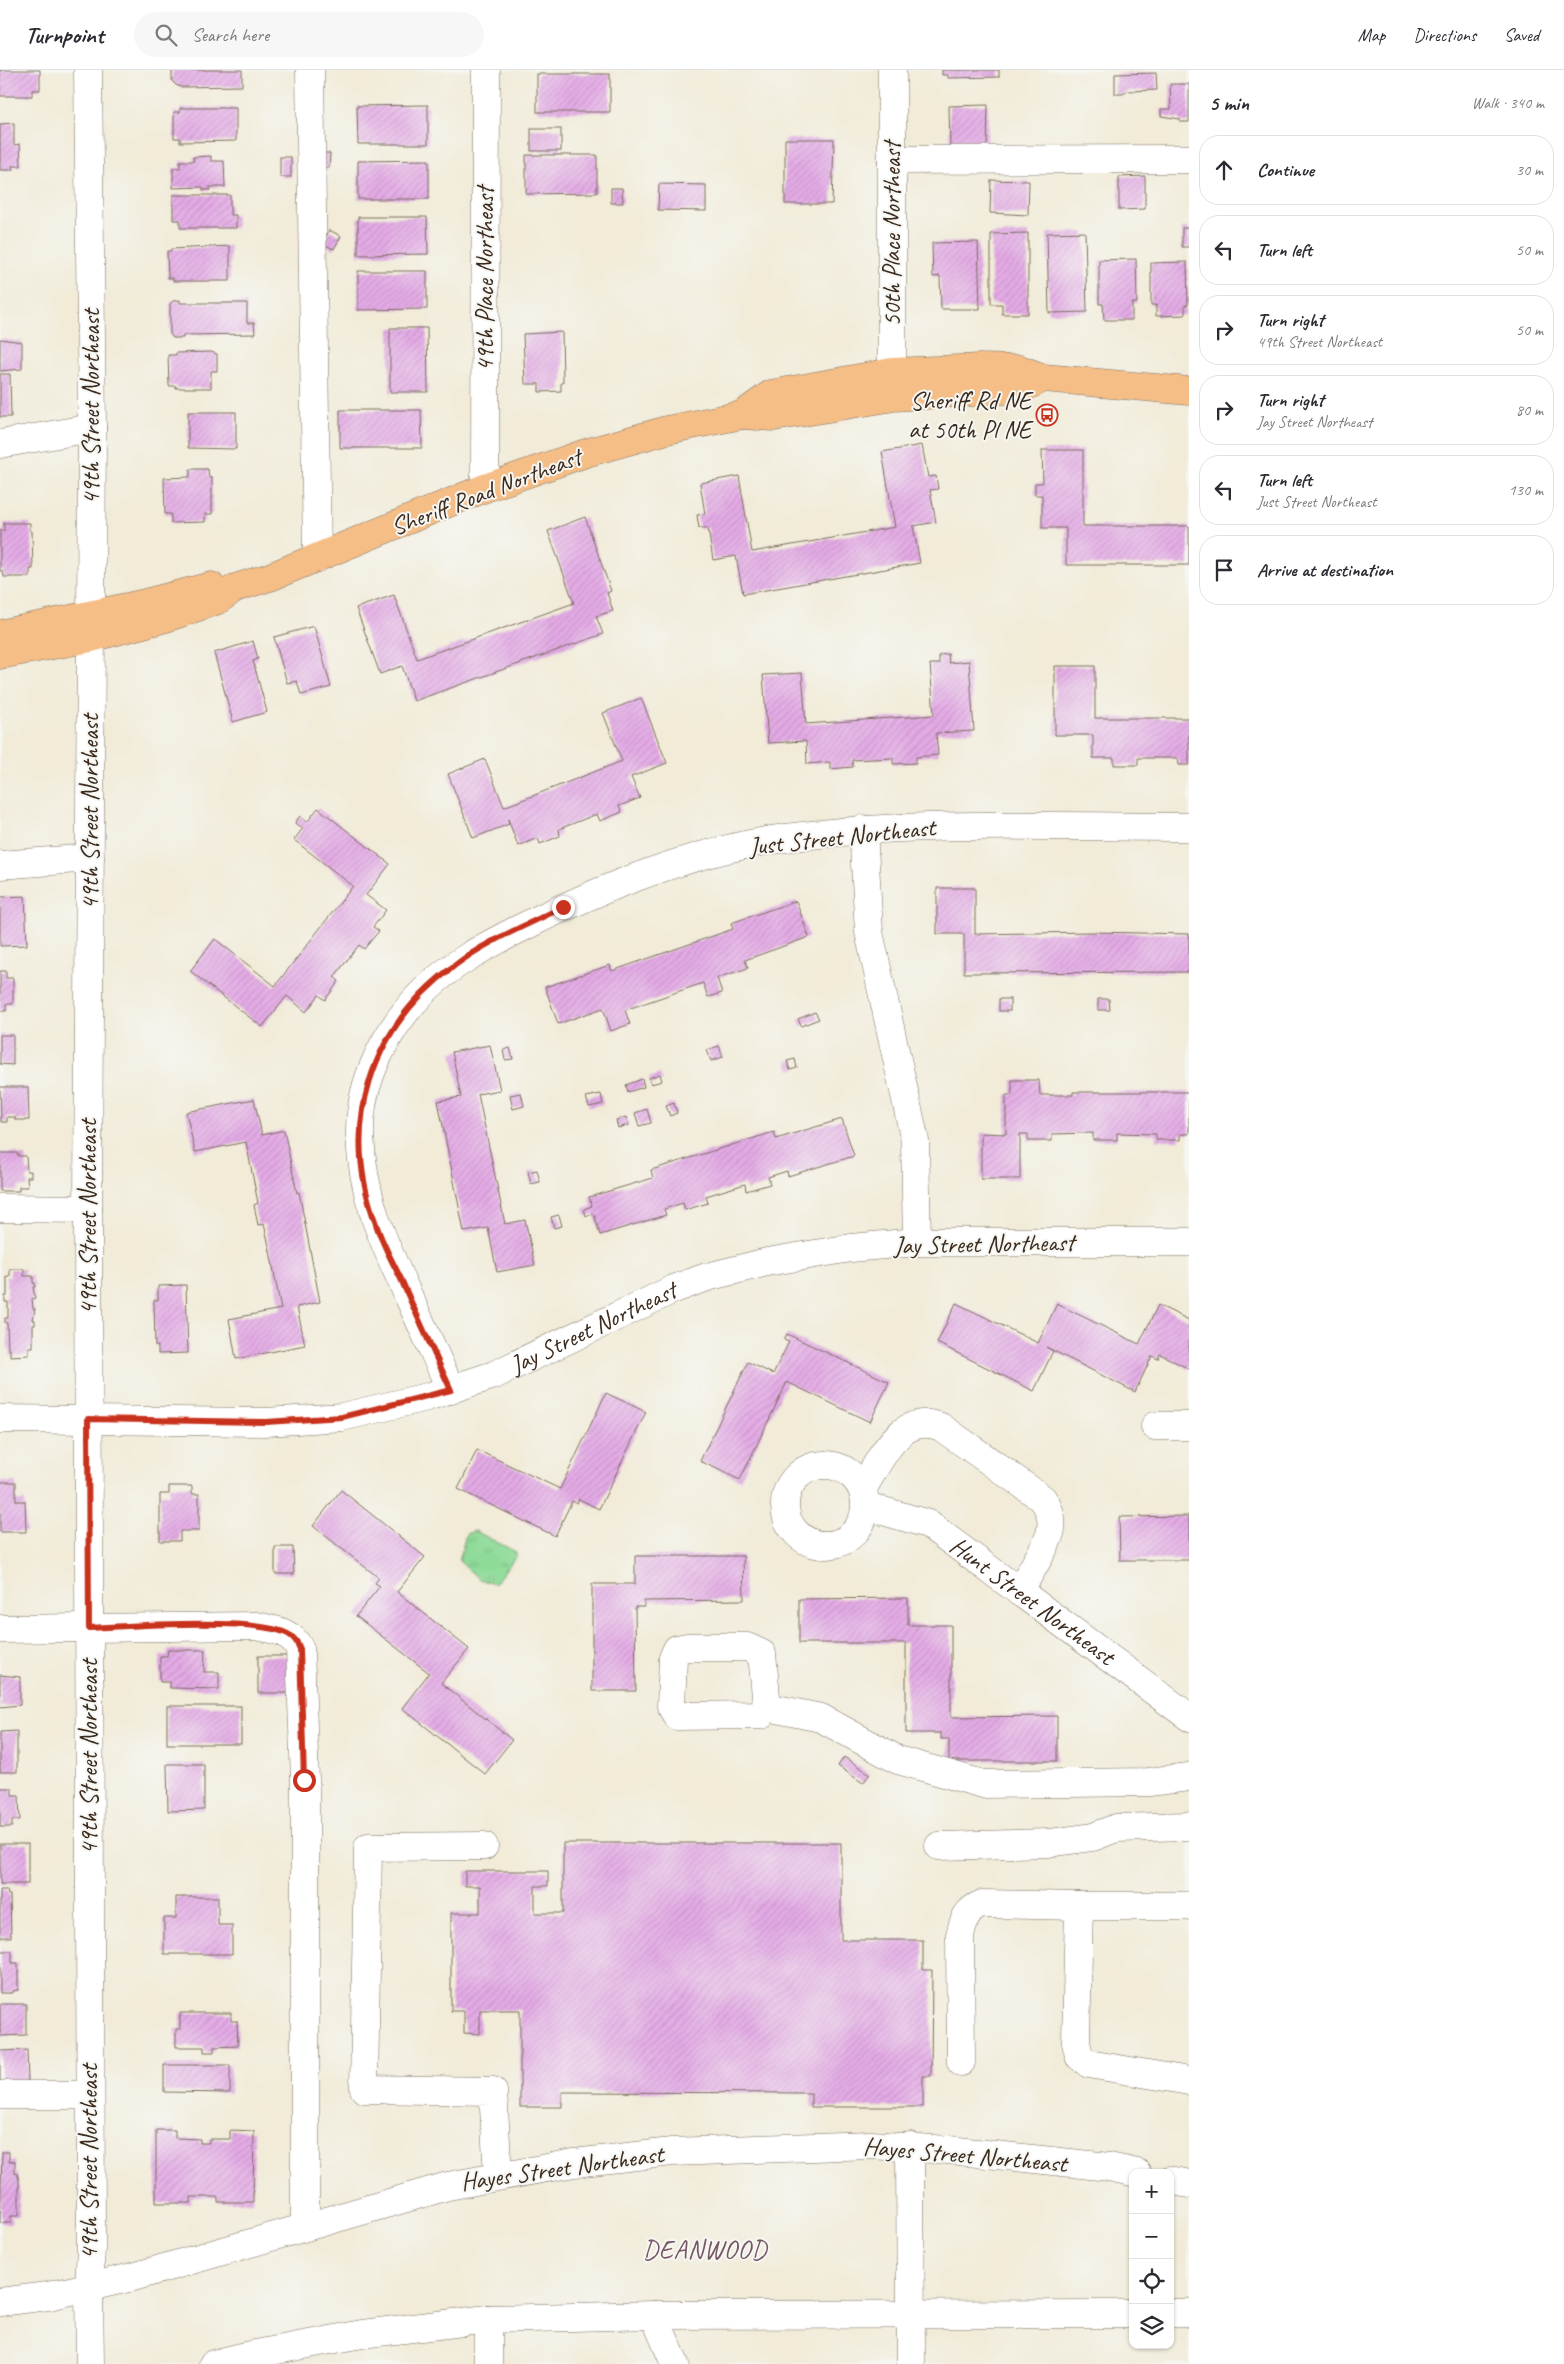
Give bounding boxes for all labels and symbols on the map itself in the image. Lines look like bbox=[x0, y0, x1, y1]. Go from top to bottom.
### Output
street label: 50th Place Northeast bbox=[876, 138, 908, 326]
street label: 49th Place Northeast bbox=[469, 183, 501, 371]
street label: 49th Street Northeast bbox=[75, 307, 107, 505]
place label: Sheriff Rd NE at 50th Pl NE bbox=[908, 385, 1034, 446]
bus stop icon: Sheriff Rd NE at 50th Pl NE bbox=[1035, 403, 1059, 427]
street label: Sheriff Road Northeast bbox=[386, 440, 589, 543]
street label: 49th Street Northeast bbox=[74, 712, 106, 910]
street label: Just Street Northeast bbox=[747, 811, 939, 863]
route end bbox=[552, 896, 575, 919]
street label: 49th Street Northeast bbox=[72, 1117, 104, 1315]
street label: Jay Street Northeast bbox=[893, 1226, 1078, 1262]
street label: Jay Street Northeast bbox=[504, 1273, 685, 1381]
street label: Hunt Street Northeast bbox=[944, 1530, 1123, 1674]
street label: 49th Street Northeast bbox=[73, 1657, 105, 1855]
route start bbox=[293, 1769, 316, 1792]
street label: 49th Street Northeast bbox=[73, 2062, 105, 2260]
street label: Hayes Street Northeast bbox=[862, 2130, 1071, 2180]
street label: Hayes Street Northeast bbox=[459, 2138, 668, 2198]
district label: DEANWOOD bbox=[643, 2233, 768, 2266]

